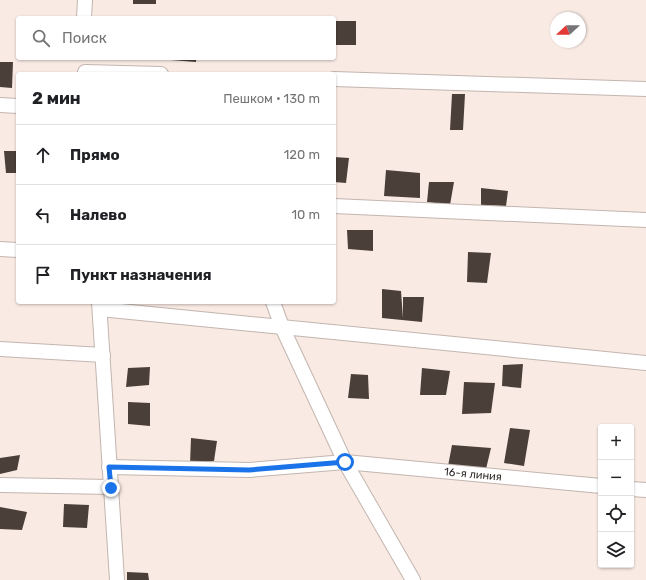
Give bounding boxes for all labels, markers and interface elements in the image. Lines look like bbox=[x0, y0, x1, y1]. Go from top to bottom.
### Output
north arrow bbox=[550, 12, 586, 48]
search box bbox=[16, 16, 336, 60]
icon: search bbox=[30, 27, 52, 49]
text: Поиск bbox=[62, 29, 107, 47]
text: 2 мин bbox=[32, 88, 81, 108]
text: Пешком · 130 m bbox=[223, 91, 320, 106]
icon: ahead bbox=[32, 144, 54, 166]
text: Прямо bbox=[70, 146, 120, 164]
text: 120 m bbox=[284, 147, 320, 162]
icon: left bbox=[32, 204, 54, 226]
text: Налево bbox=[70, 206, 127, 224]
text: 10 m bbox=[291, 207, 320, 222]
icon: arrive bbox=[32, 264, 54, 286]
text: Пункт назначения bbox=[70, 266, 212, 284]
map controls bbox=[598, 424, 634, 568]
button: + bbox=[598, 424, 634, 460]
route start bbox=[336, 453, 354, 471]
button: − bbox=[598, 460, 634, 496]
street label: 16-я линия bbox=[444, 465, 502, 484]
route end bbox=[102, 479, 120, 497]
button: locate bbox=[598, 496, 634, 532]
button: layers bbox=[598, 532, 634, 568]

